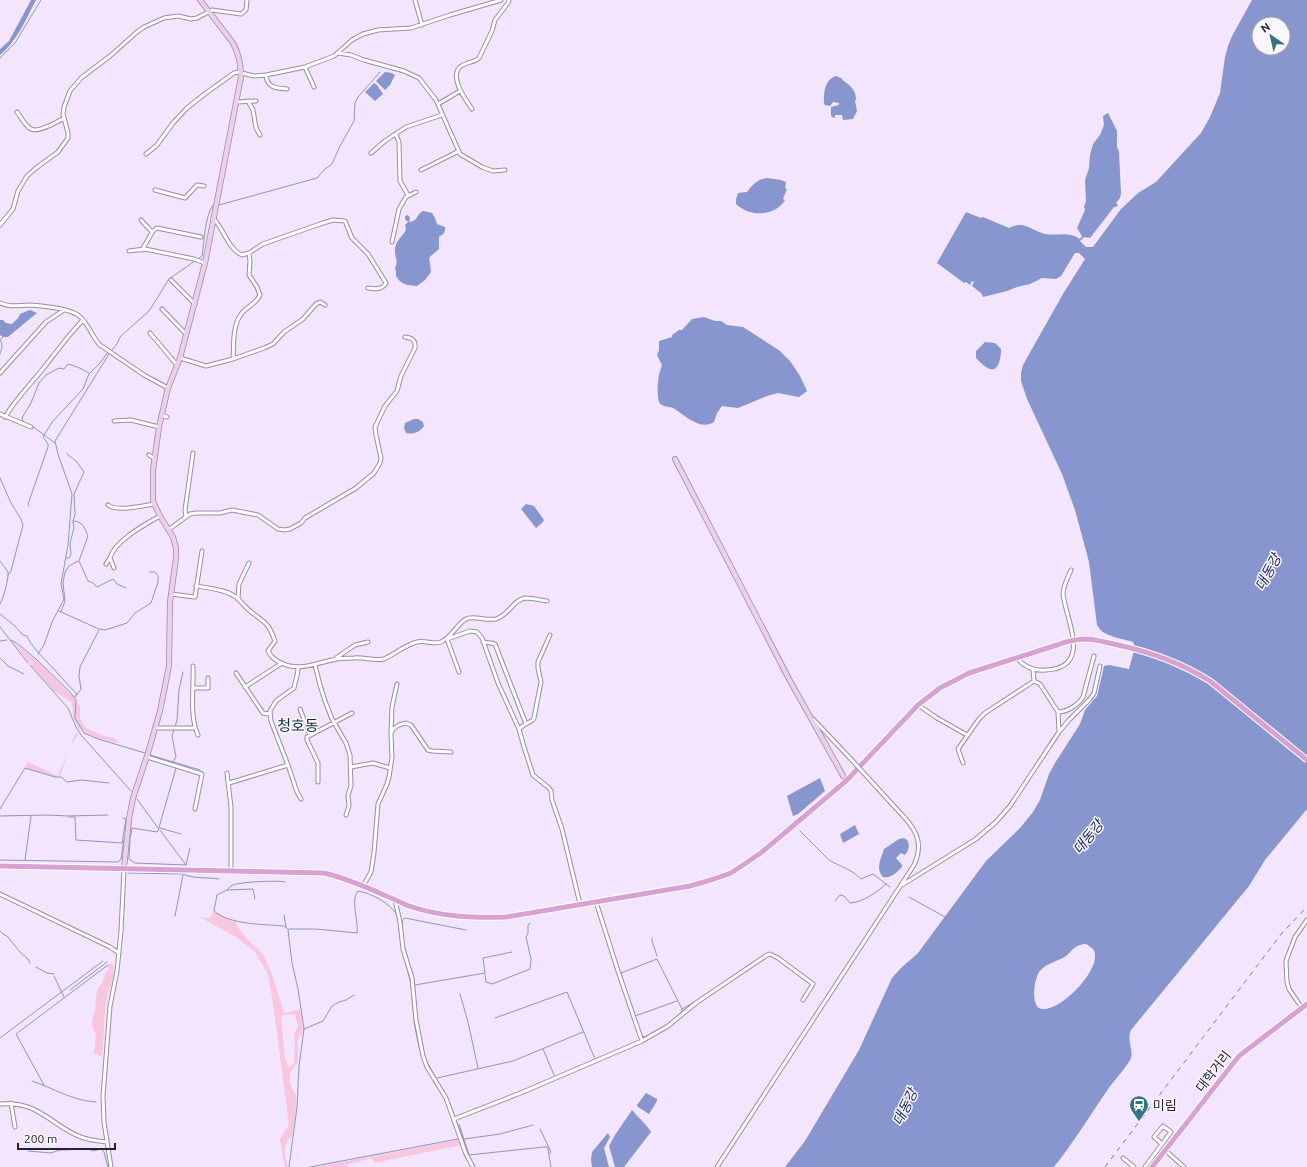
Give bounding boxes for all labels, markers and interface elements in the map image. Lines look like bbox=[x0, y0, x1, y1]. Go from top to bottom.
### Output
north arrow bbox=[1251, 16, 1291, 56]
text: N bbox=[1259, 20, 1272, 35]
water label: 대동강 bbox=[1252, 549, 1285, 593]
district label: 청호동 bbox=[277, 717, 319, 734]
water label: 대동강 bbox=[1070, 815, 1108, 857]
street label: 대학거리 bbox=[1193, 1048, 1233, 1094]
water label: 대동강 bbox=[889, 1084, 922, 1128]
station icon: 미림 bbox=[1128, 1094, 1150, 1122]
place label: 미림 bbox=[1153, 1098, 1177, 1112]
scale bar bbox=[18, 1125, 115, 1151]
text: 200 m bbox=[24, 1132, 57, 1145]

